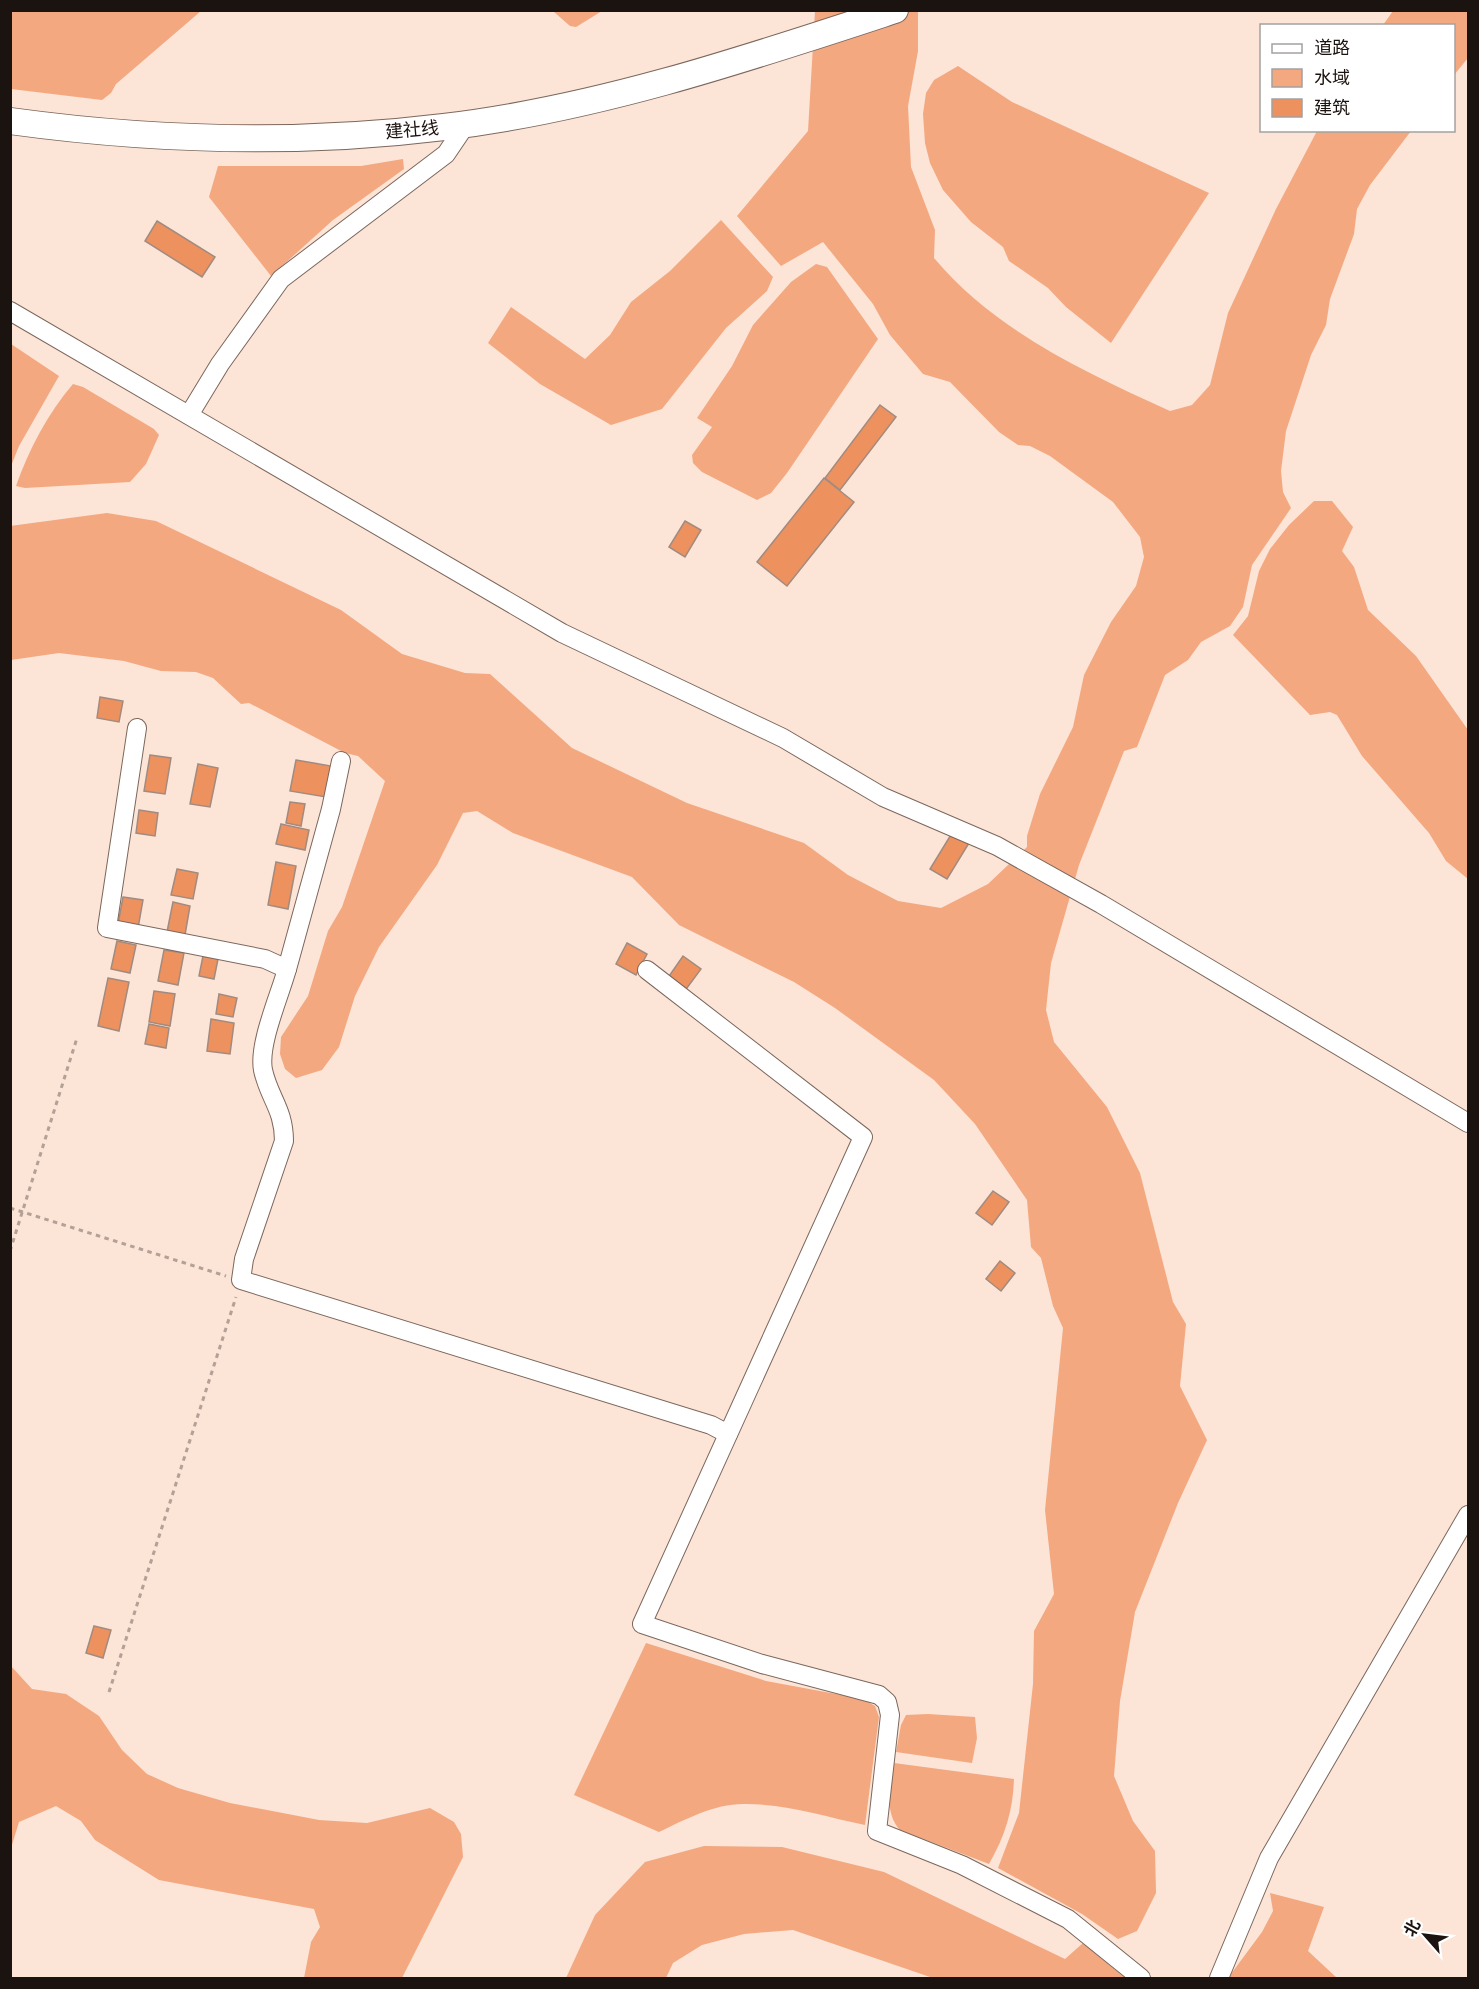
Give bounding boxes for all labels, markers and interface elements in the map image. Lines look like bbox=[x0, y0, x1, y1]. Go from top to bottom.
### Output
legend bbox=[1260, 24, 1455, 132]
text: 道路 bbox=[1314, 36, 1350, 59]
text: 水域 bbox=[1314, 66, 1350, 89]
text: 建筑 bbox=[1314, 96, 1350, 119]
street label: 建社线 bbox=[384, 116, 440, 143]
north arrow bbox=[1395, 1905, 1455, 1965]
text: 北 bbox=[1399, 1916, 1424, 1940]

